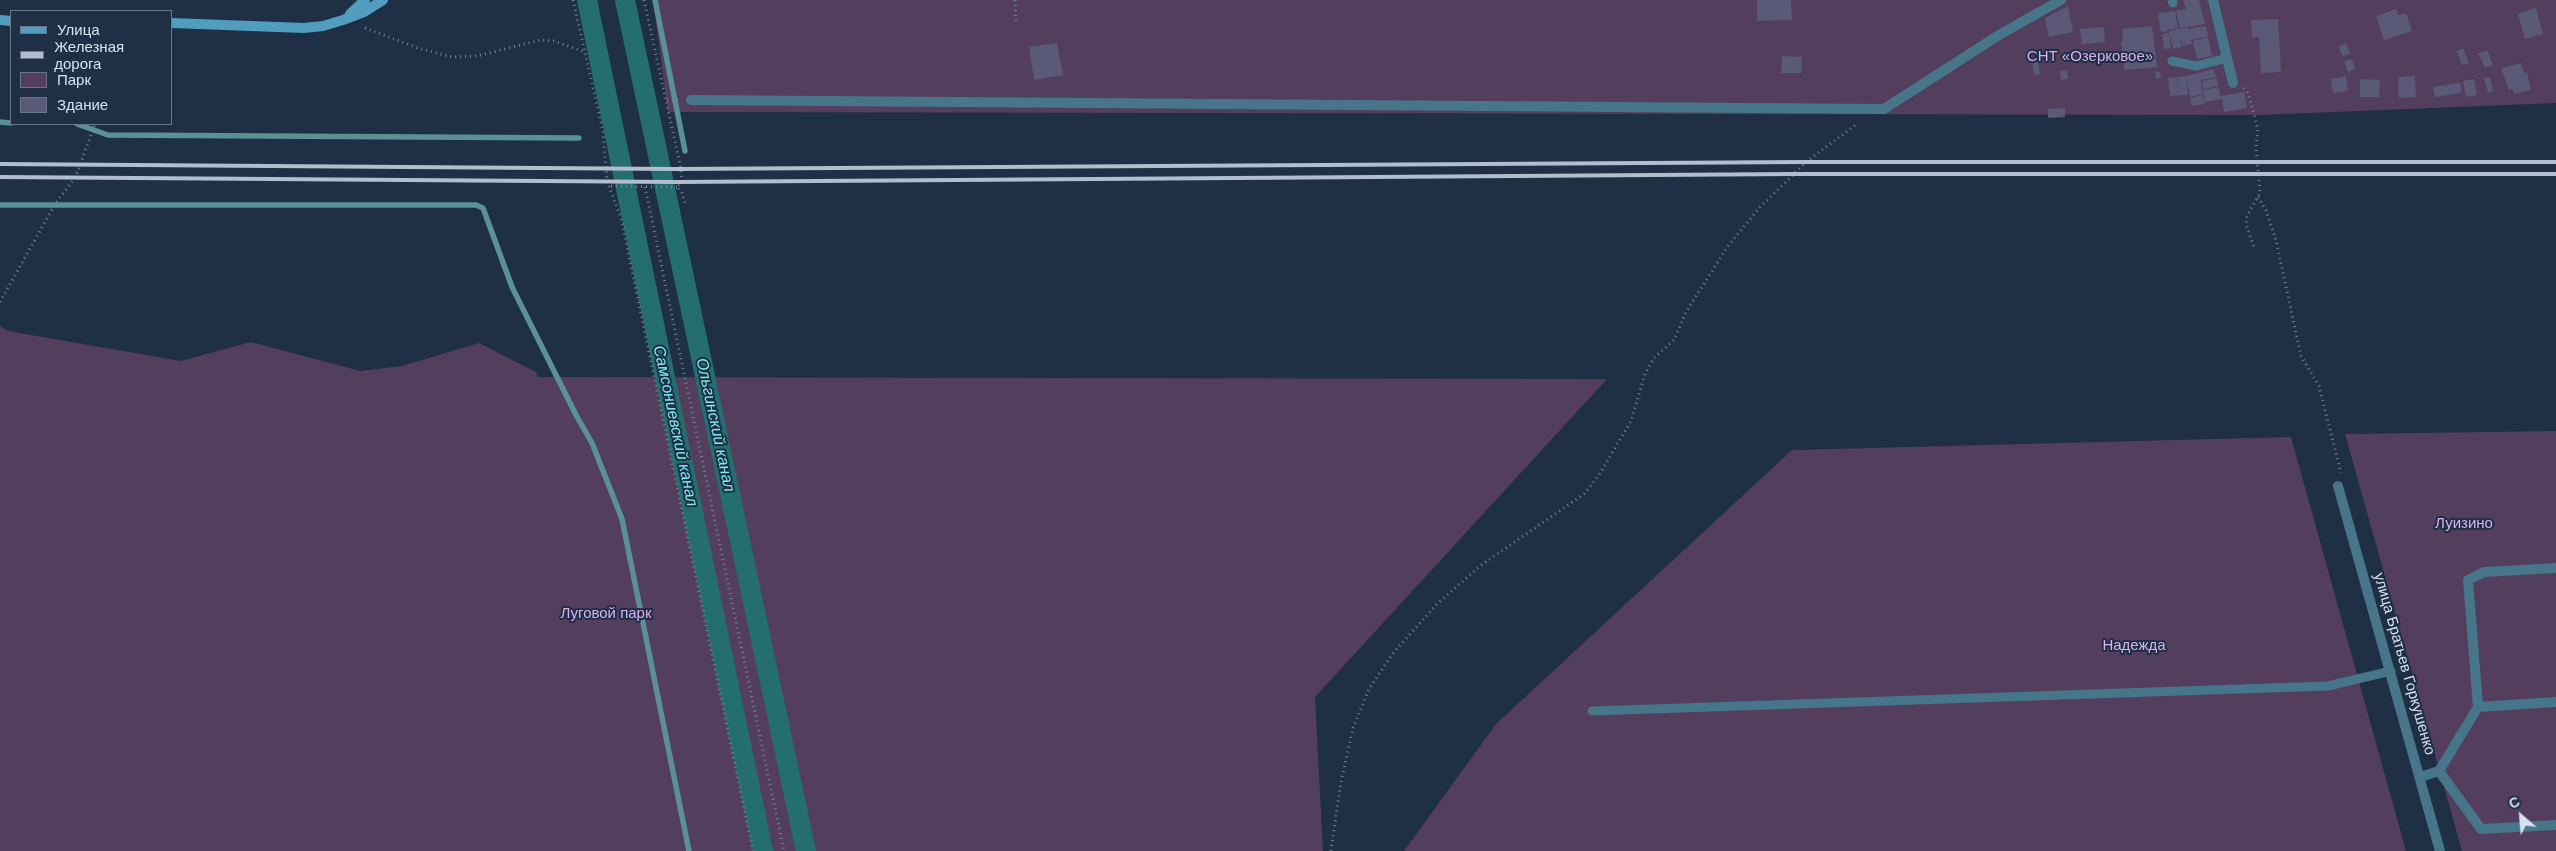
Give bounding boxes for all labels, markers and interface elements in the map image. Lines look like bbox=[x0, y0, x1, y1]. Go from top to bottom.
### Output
legend bbox=[10, 10, 172, 125]
text: Улица bbox=[57, 21, 100, 38]
text: Железная дорога bbox=[54, 38, 124, 72]
park label: СНТ «Озерковое» bbox=[2027, 48, 2153, 66]
text: Парк bbox=[57, 71, 91, 88]
text: Здание bbox=[57, 96, 108, 113]
water label: Самсониевский канал bbox=[649, 344, 701, 508]
water label: Ольгинский канал bbox=[691, 356, 739, 494]
park label: Луизино bbox=[2435, 515, 2493, 533]
street label: улица Братьев Горкушенко bbox=[2369, 571, 2439, 757]
park label: Луговой парк bbox=[560, 605, 652, 623]
park label: Надежда bbox=[2102, 637, 2166, 655]
north arrow bbox=[2496, 791, 2546, 841]
text: С bbox=[2506, 793, 2522, 812]

